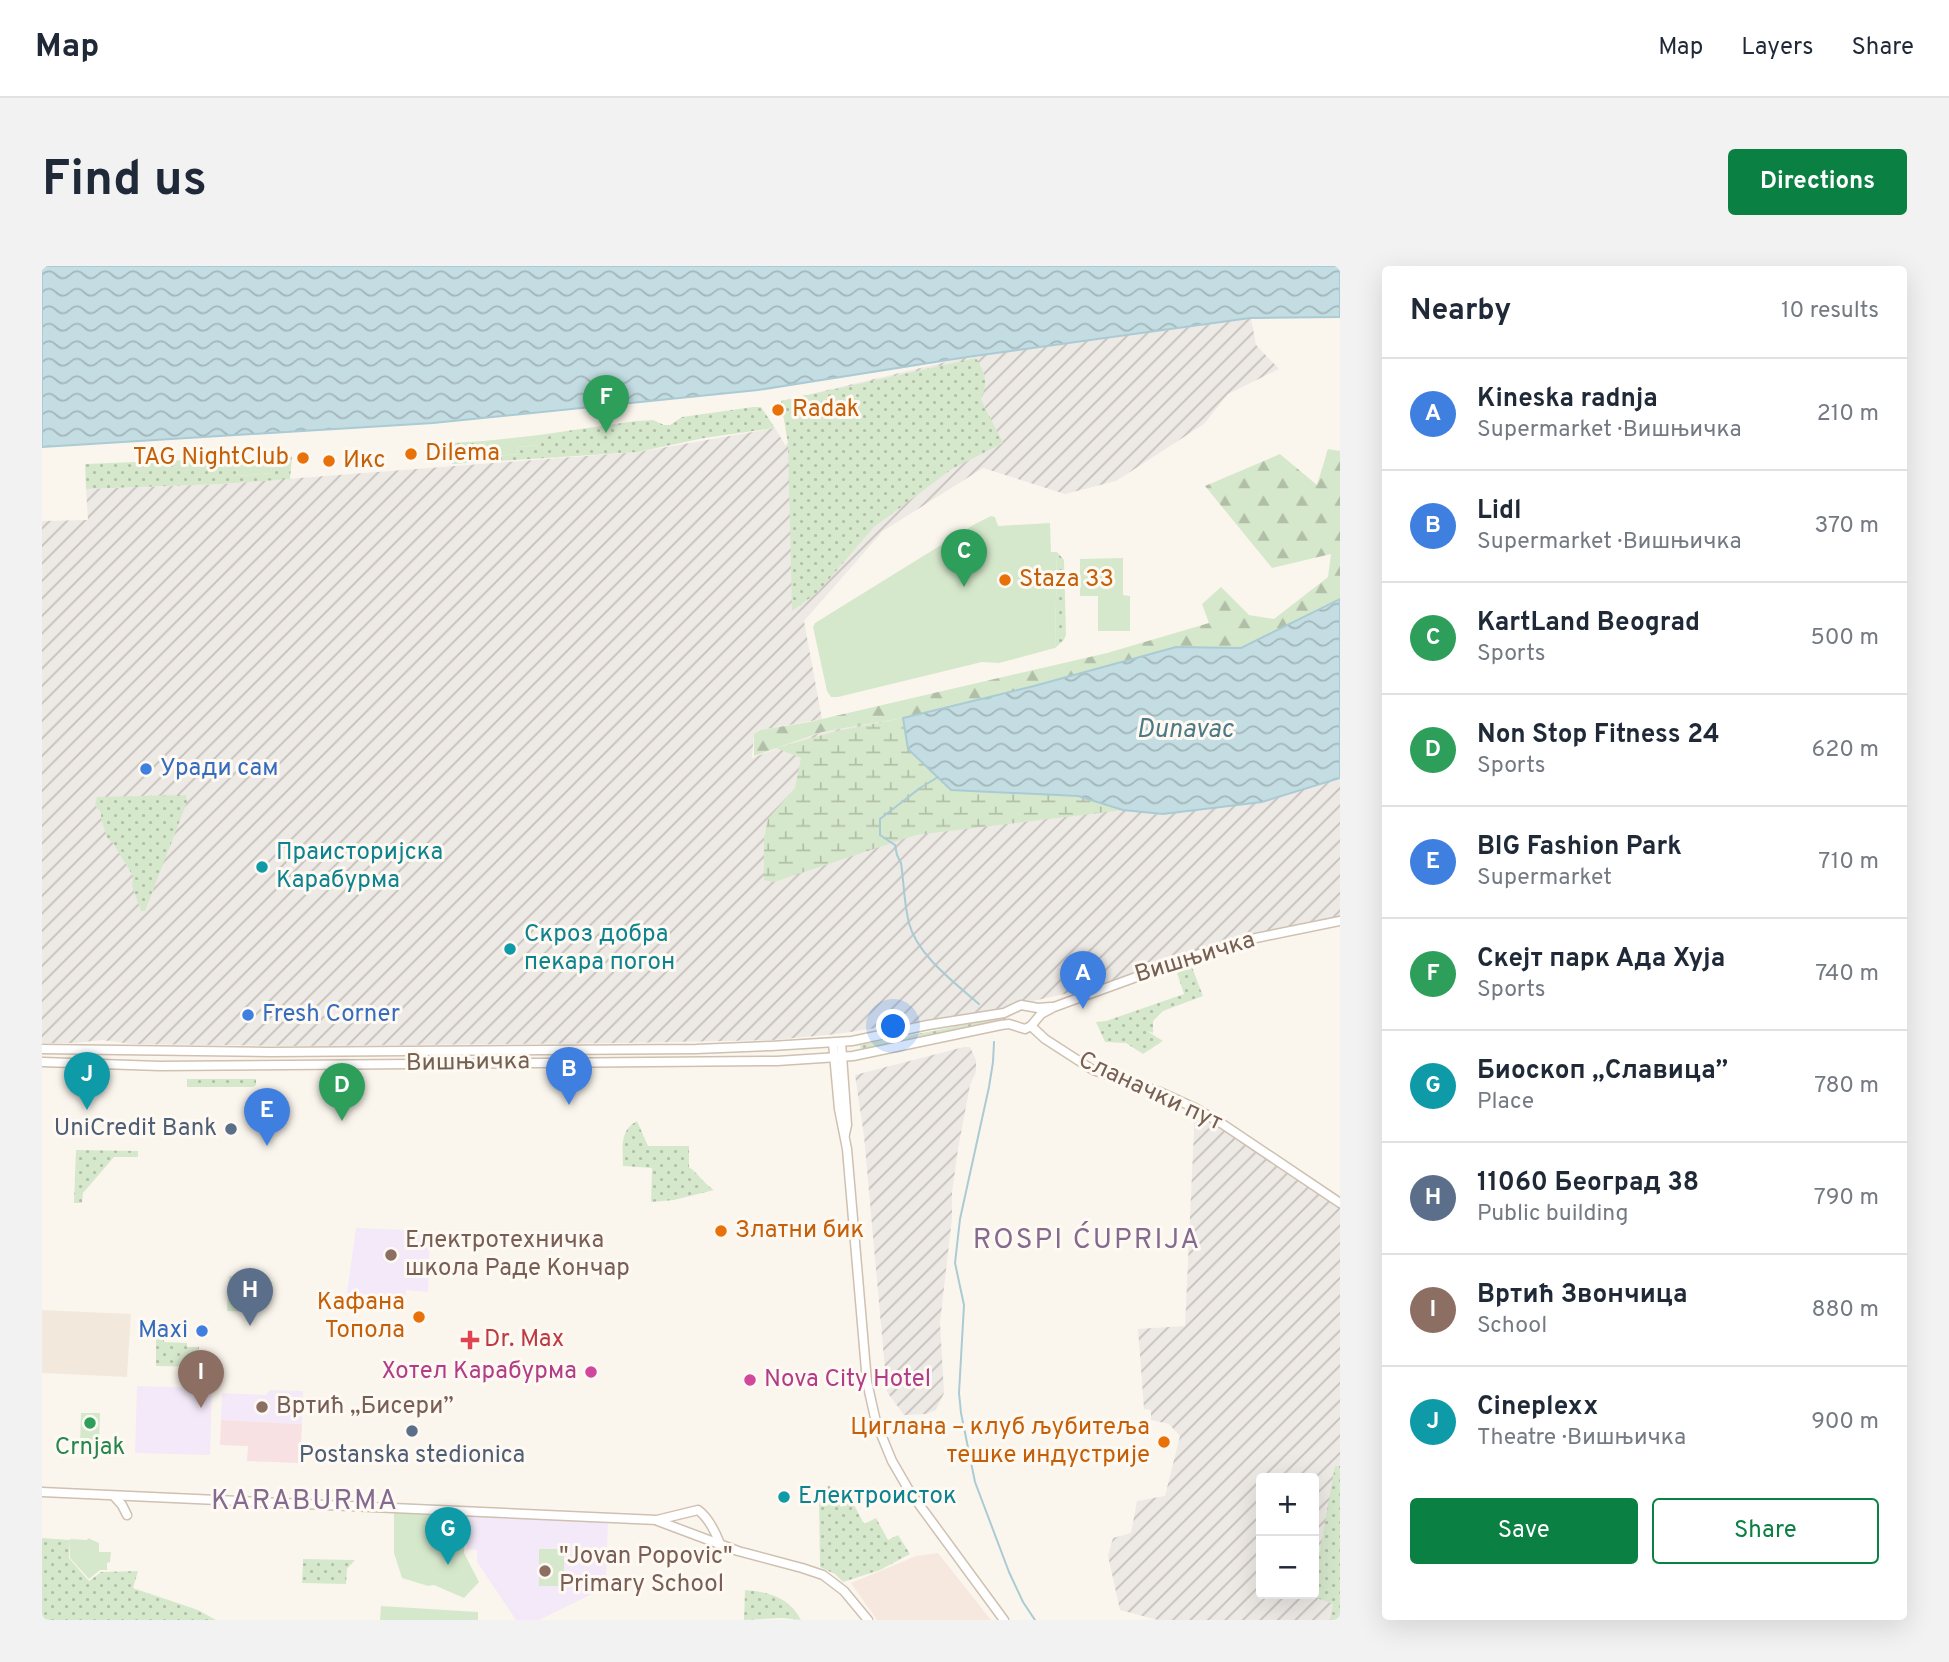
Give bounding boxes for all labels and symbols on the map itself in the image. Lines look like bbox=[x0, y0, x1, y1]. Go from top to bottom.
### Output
pin: F bbox=[583, 375, 629, 433]
place label: Radak bbox=[792, 395, 860, 425]
marker: Radak bbox=[770, 402, 786, 418]
place label: Dilema bbox=[425, 439, 500, 469]
place label: TAG NightClub bbox=[133, 443, 289, 473]
place label: Икс bbox=[343, 446, 385, 476]
marker: Dilema bbox=[403, 446, 419, 462]
marker: TAG NightClub bbox=[295, 450, 311, 466]
marker: Икс bbox=[321, 453, 337, 469]
pin: C bbox=[941, 529, 987, 587]
place label: Staza 33 bbox=[1019, 565, 1114, 595]
marker: Staza 33 bbox=[997, 572, 1013, 588]
water label: Dunavac bbox=[1137, 714, 1234, 747]
place label: Уради сам bbox=[160, 754, 279, 784]
marker: Уради сам bbox=[138, 761, 154, 777]
place label: Праисторијска Карабурма bbox=[276, 838, 443, 896]
marker: Праисторијска Карабурма bbox=[254, 859, 270, 875]
place label: Скроз добра пекара погон bbox=[524, 920, 675, 978]
street label: Вишњичка bbox=[1131, 926, 1259, 990]
marker: Скроз добра пекара погон bbox=[502, 941, 518, 957]
pin: A bbox=[1060, 951, 1106, 1009]
place label: Fresh Corner bbox=[262, 1000, 400, 1030]
marker: Fresh Corner bbox=[240, 1007, 256, 1023]
your location bbox=[876, 1009, 910, 1043]
street label: Сланачки пут bbox=[1073, 1045, 1227, 1139]
street label: Вишњичка bbox=[406, 1047, 530, 1079]
pin: B bbox=[546, 1047, 592, 1105]
pin: J bbox=[64, 1052, 110, 1110]
pin: D bbox=[319, 1063, 365, 1121]
pin: E bbox=[244, 1088, 290, 1146]
place label: UniCredit Bank bbox=[54, 1114, 217, 1144]
marker: UniCredit Bank bbox=[223, 1121, 239, 1137]
place label: Златни бик bbox=[735, 1216, 864, 1246]
district label: ROSPI ĆUPRIJA bbox=[973, 1221, 1201, 1259]
marker: Златни бик bbox=[713, 1223, 729, 1239]
place label: Електротехничка школа Раде Кончар bbox=[405, 1226, 630, 1284]
marker: Електротехничка школа Раде Кончар bbox=[383, 1247, 399, 1263]
pin: H bbox=[227, 1268, 273, 1326]
place label: Кафана Топола bbox=[317, 1288, 405, 1346]
marker: Кафана Топола bbox=[411, 1309, 427, 1325]
place label: Maxi bbox=[138, 1316, 188, 1346]
marker: Maxi bbox=[194, 1323, 210, 1339]
place label: Dr. Max bbox=[484, 1325, 564, 1355]
marker: Dr. Max bbox=[462, 1332, 478, 1348]
pin: I bbox=[178, 1350, 224, 1408]
place label: Хотел Карабурма bbox=[382, 1357, 577, 1387]
marker: Хотел Карабурма bbox=[583, 1364, 599, 1380]
place label: Nova City Hotel bbox=[764, 1365, 931, 1395]
marker: Nova City Hotel bbox=[742, 1372, 758, 1388]
place label: Вртић „Бисери” bbox=[276, 1392, 454, 1422]
marker: Вртић „Бисери” bbox=[254, 1399, 270, 1415]
place label: Циглана – клуб љубитеља тешке индустрије bbox=[850, 1413, 1150, 1471]
marker: Crnjak bbox=[82, 1415, 98, 1431]
marker: Postanska stedionica bbox=[404, 1423, 420, 1439]
place label: Crnjak bbox=[55, 1433, 125, 1463]
marker: Циглана – клуб љубитеља тешке индустрије bbox=[1156, 1434, 1172, 1450]
place label: Postanska stedionica bbox=[299, 1441, 525, 1471]
place label: Електроисток bbox=[798, 1482, 957, 1512]
district label: KARABURMA bbox=[211, 1484, 399, 1520]
marker: Електроисток bbox=[776, 1489, 792, 1505]
pin: G bbox=[425, 1507, 471, 1565]
place label: "Jovan Popovic" Primary School bbox=[559, 1542, 733, 1600]
marker: "Jovan Popovic" Primary School bbox=[537, 1563, 553, 1579]

